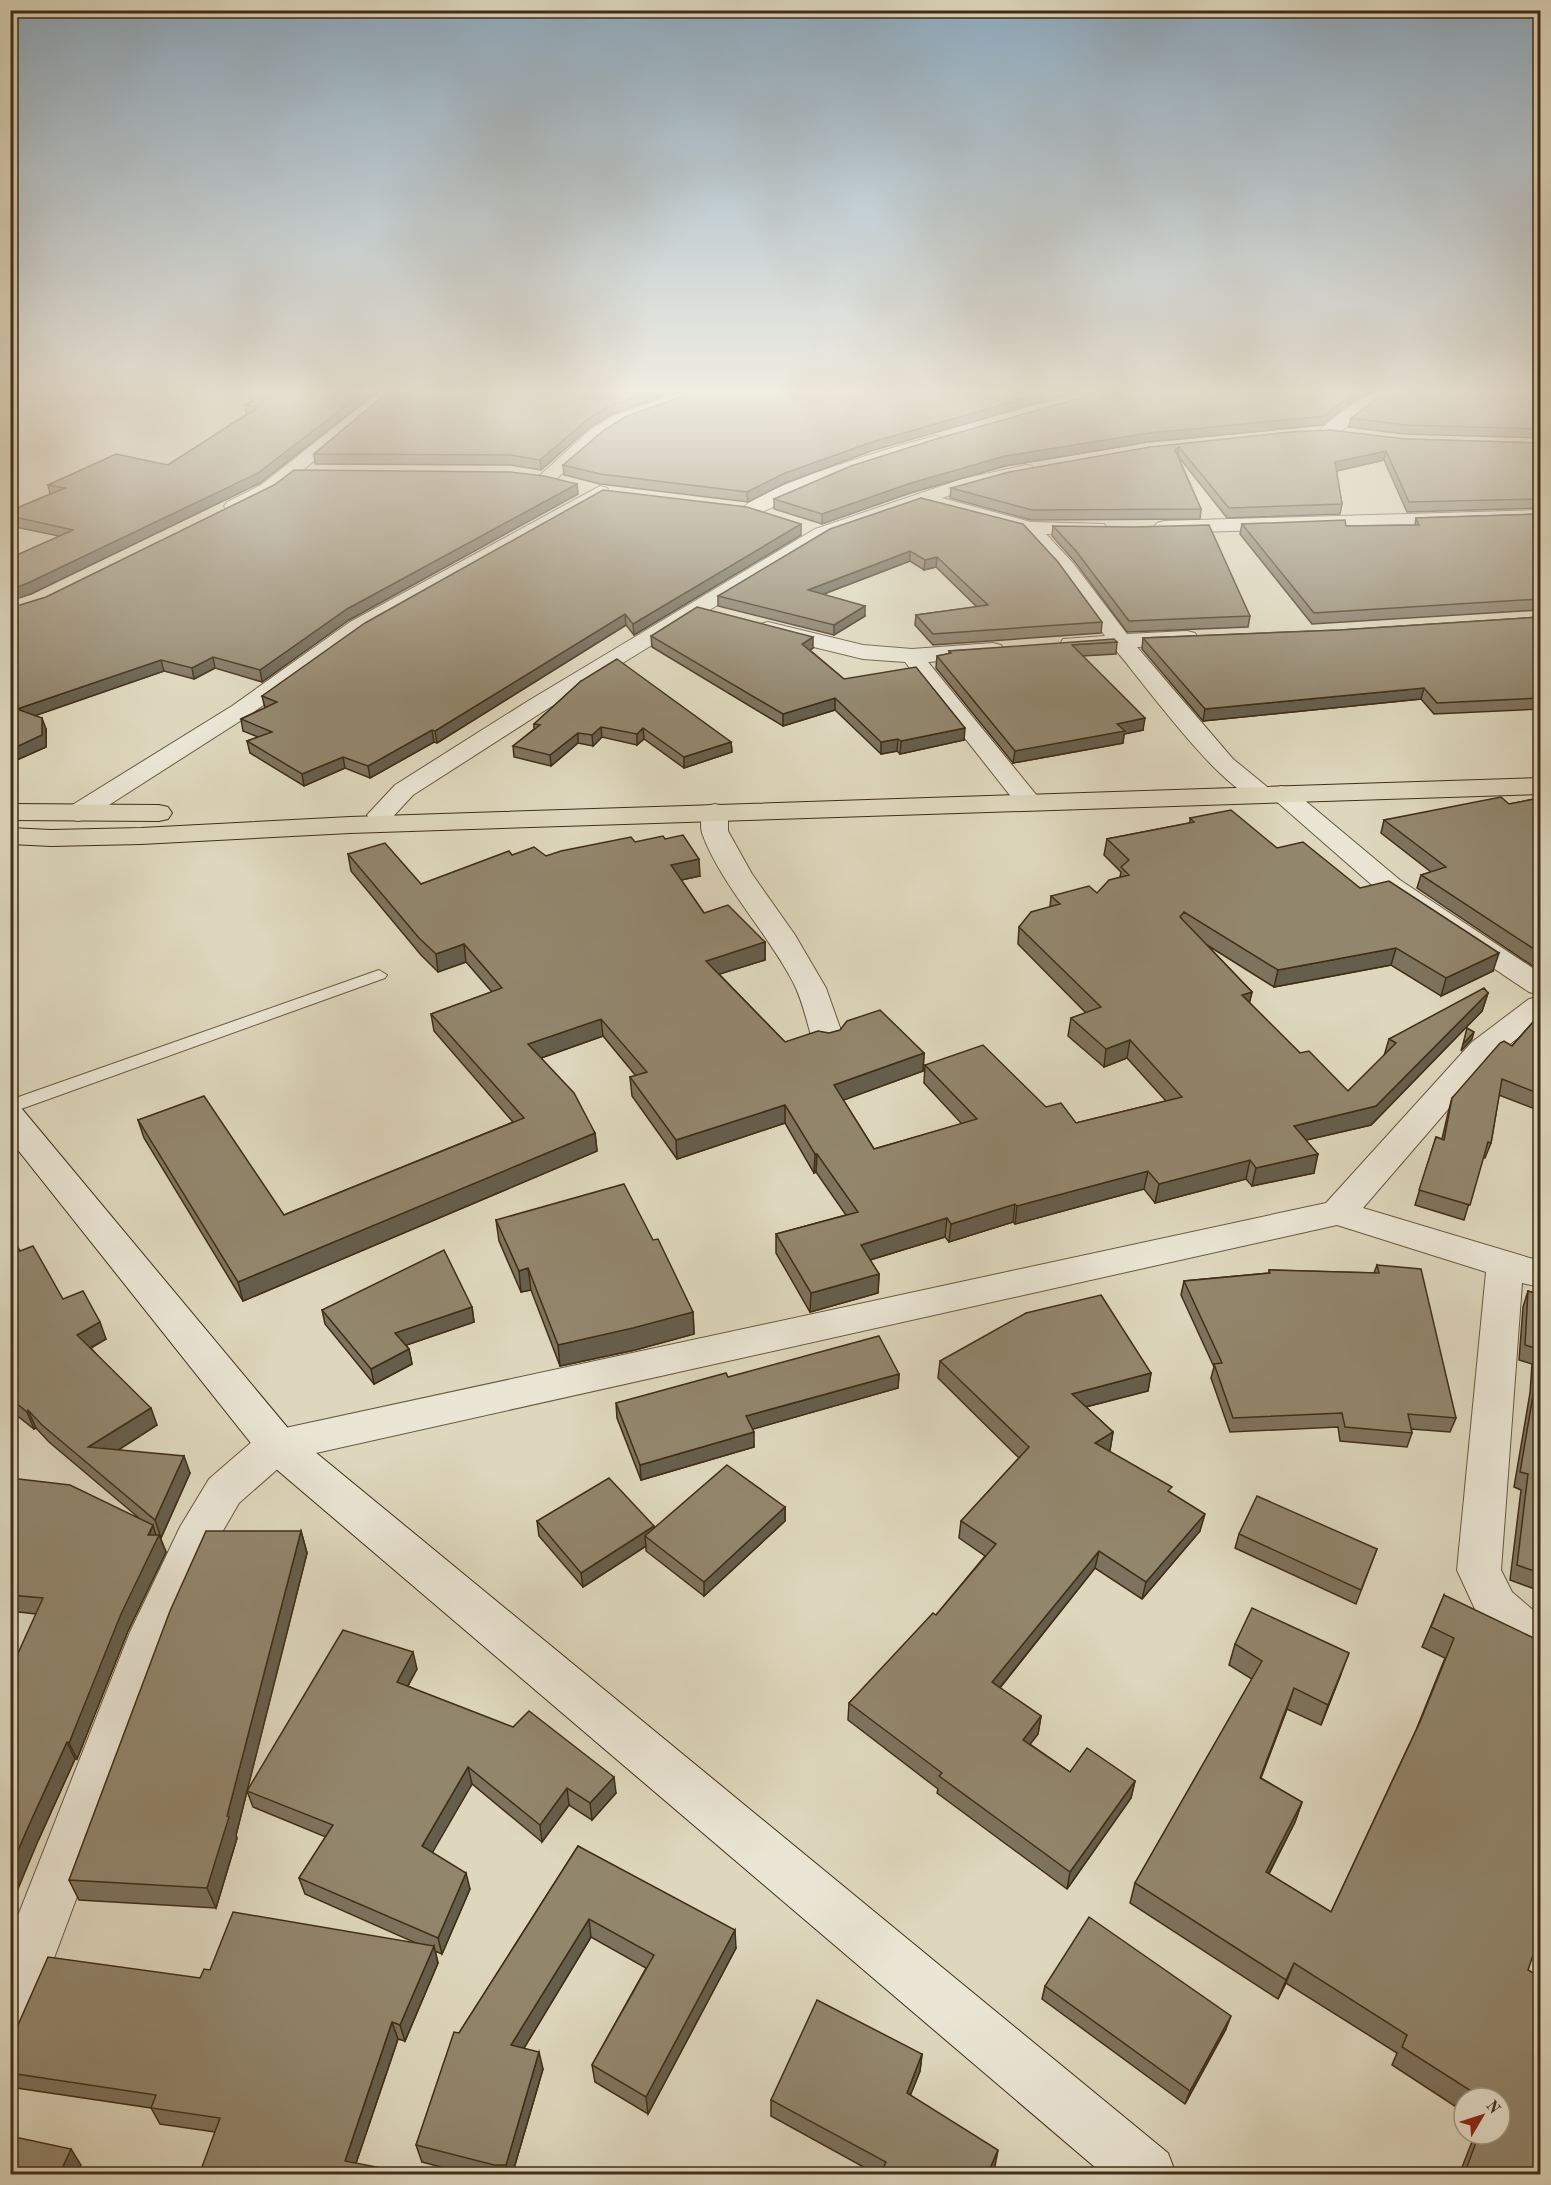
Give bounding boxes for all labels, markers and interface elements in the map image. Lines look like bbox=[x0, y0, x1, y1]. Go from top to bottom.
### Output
north arrow bbox=[1452, 2086, 1512, 2146]
text: N bbox=[1482, 2098, 1503, 2118]

